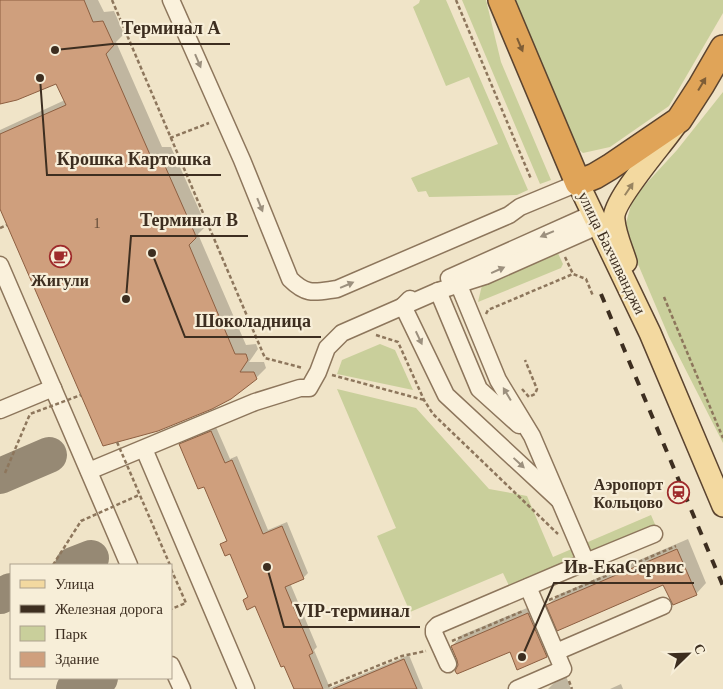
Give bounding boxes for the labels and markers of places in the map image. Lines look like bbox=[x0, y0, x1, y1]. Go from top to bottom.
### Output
callout: Терминал А bbox=[112, 11, 230, 44]
callout: Крошка Картошка bbox=[47, 142, 221, 175]
callout: Терминал B bbox=[131, 203, 248, 236]
cafe icon: Жигули bbox=[48, 244, 72, 268]
place label: Жигули bbox=[31, 272, 89, 290]
callout: Шоколадница bbox=[185, 304, 321, 337]
place label: Аэропорт Кольцово bbox=[594, 476, 663, 511]
station icon: Аэропорт Кольцово bbox=[667, 481, 691, 505]
callout: Ив-ЕкаСервис bbox=[554, 550, 694, 583]
callout: VIP-терминал bbox=[284, 594, 420, 627]

